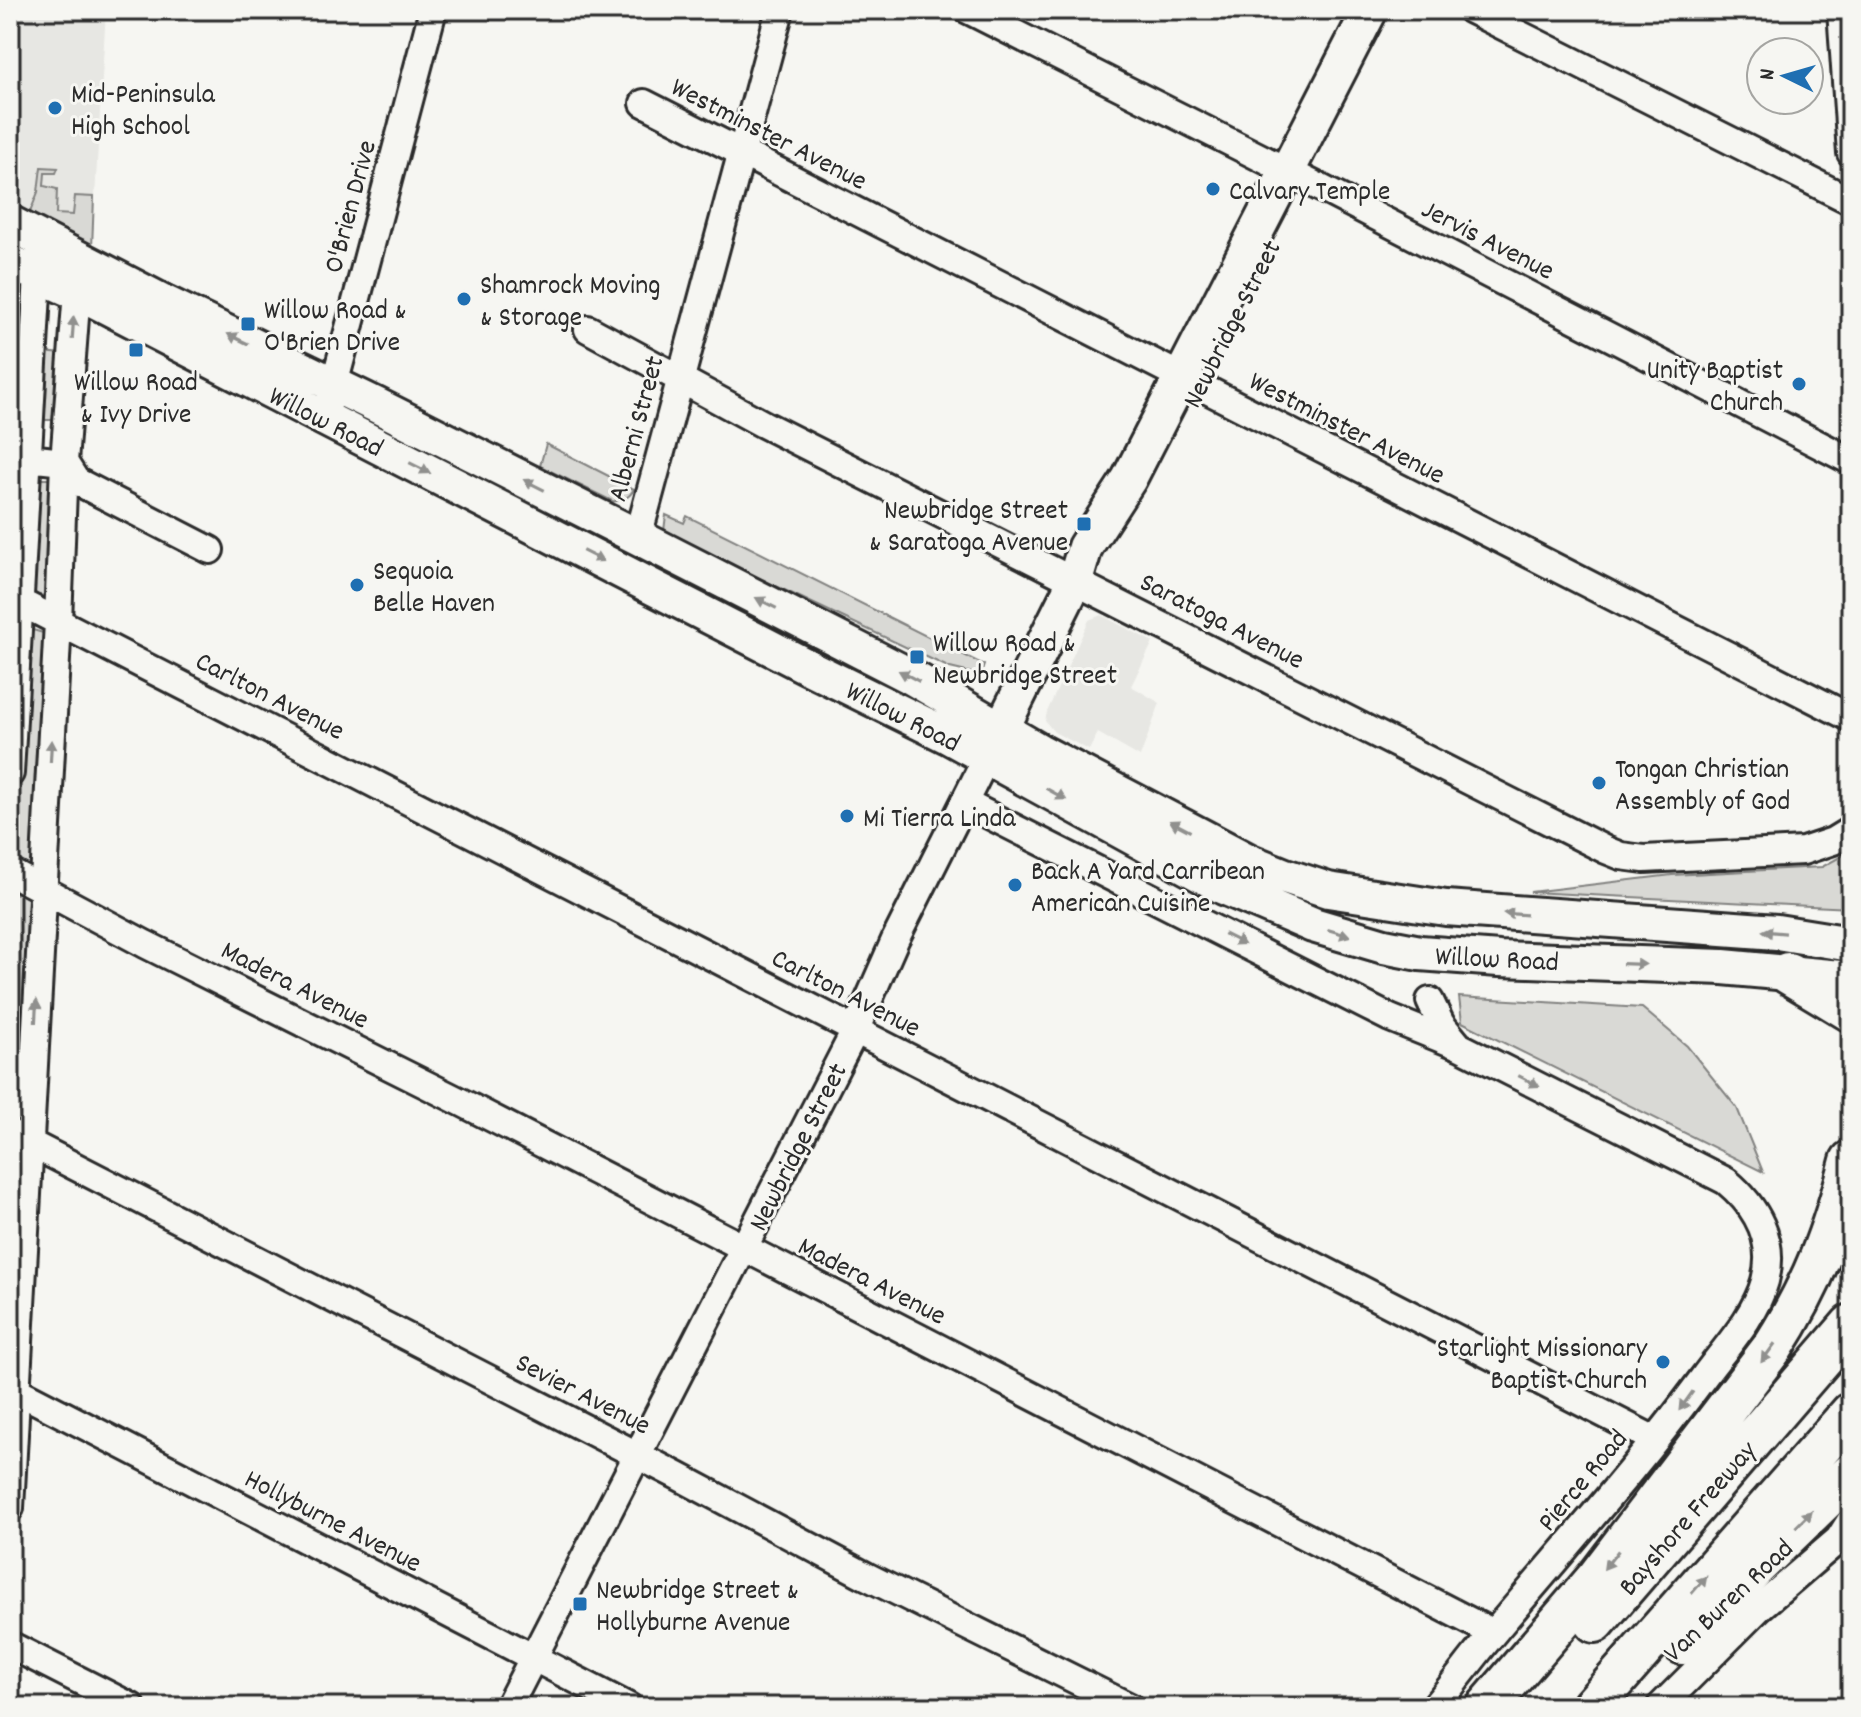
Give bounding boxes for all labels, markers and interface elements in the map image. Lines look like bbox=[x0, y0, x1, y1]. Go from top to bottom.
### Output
north arrow bbox=[1745, 36, 1825, 116]
text: N bbox=[1753, 68, 1784, 81]
street label: Westminster Avenue bbox=[663, 70, 873, 203]
place label: Mid-Peninsula High School bbox=[71, 77, 216, 149]
marker: Mid-Peninsula High School bbox=[46, 99, 64, 117]
street label: O'Brien Drive bbox=[316, 136, 390, 278]
place label: Calvary Temple bbox=[1229, 174, 1390, 214]
marker: Calvary Temple bbox=[1204, 180, 1222, 198]
street label: Jervis Avenue bbox=[1413, 192, 1560, 293]
street label: Newbridge Street bbox=[1175, 234, 1294, 416]
place label: Shamrock Moving & Storage bbox=[480, 268, 660, 340]
marker: Shamrock Moving & Storage bbox=[455, 290, 473, 308]
place label: Willow Road & O'Brien Drive bbox=[264, 293, 407, 365]
one-way arrow bbox=[67, 315, 80, 340]
marker: Willow Road & O'Brien Drive bbox=[239, 315, 257, 333]
one-way arrow bbox=[227, 332, 250, 346]
marker: Willow Road & Ivy Drive bbox=[127, 341, 145, 359]
street label: Alberni Street bbox=[600, 352, 677, 507]
place label: Unity Baptist Church bbox=[1646, 353, 1783, 425]
street label: Westminster Avenue bbox=[1241, 364, 1451, 497]
place label: Willow Road & Ivy Drive bbox=[74, 365, 198, 437]
marker: Unity Baptist Church bbox=[1790, 375, 1808, 393]
street label: Willow Road bbox=[260, 379, 389, 470]
one-way arrow bbox=[408, 461, 431, 474]
one-way arrow bbox=[523, 478, 546, 492]
place label: Newbridge Street & Saratoga Avenue bbox=[869, 493, 1068, 565]
marker: Newbridge Street & Saratoga Avenue bbox=[1075, 515, 1093, 533]
one-way arrow bbox=[582, 550, 605, 563]
place label: Sequoia Belle Haven bbox=[373, 554, 495, 626]
street label: Saratoga Avenue bbox=[1131, 565, 1310, 682]
marker: Sequoia Belle Haven bbox=[348, 576, 366, 594]
one-way arrow bbox=[755, 596, 778, 610]
place label: Willow Road & Newbridge Street bbox=[933, 626, 1117, 698]
street label: Carlton Avenue bbox=[187, 644, 350, 753]
marker: Willow Road & Newbridge Street bbox=[908, 648, 926, 666]
one-way arrow bbox=[897, 670, 920, 683]
street label: Willow Road bbox=[837, 674, 966, 765]
one-way arrow bbox=[45, 738, 58, 763]
place label: Tongan Christian Assembly of God bbox=[1615, 752, 1790, 824]
marker: Tongan Christian Assembly of God bbox=[1590, 774, 1608, 792]
one-way arrow bbox=[1045, 787, 1067, 801]
place label: Mi Tierra Linda bbox=[863, 801, 1017, 841]
marker: Mi Tierra Linda bbox=[838, 807, 856, 825]
one-way arrow bbox=[1169, 819, 1191, 833]
place label: Back A Yard Carribean American Cuisine bbox=[1031, 854, 1265, 926]
marker: Back A Yard Carribean American Cuisine bbox=[1006, 876, 1024, 894]
one-way arrow bbox=[1502, 907, 1527, 920]
one-way arrow bbox=[1761, 925, 1786, 938]
one-way arrow bbox=[1327, 927, 1351, 940]
street label: Madera Avenue bbox=[213, 933, 375, 1042]
one-way arrow bbox=[1223, 933, 1246, 946]
street label: Willow Road bbox=[1434, 939, 1560, 985]
street label: Carlton Avenue bbox=[763, 941, 926, 1050]
one-way arrow bbox=[1622, 957, 1647, 970]
one-way arrow bbox=[30, 998, 43, 1023]
street label: Newbridge Street bbox=[741, 1057, 860, 1239]
one-way arrow bbox=[1517, 1074, 1540, 1088]
street label: Madera Avenue bbox=[790, 1229, 952, 1338]
place label: Starlight Missionary Baptist Church bbox=[1437, 1331, 1648, 1403]
one-way arrow bbox=[1760, 1342, 1776, 1364]
street label: Sevier Avenue bbox=[507, 1345, 656, 1448]
marker: Starlight Missionary Baptist Church bbox=[1654, 1353, 1672, 1371]
one-way arrow bbox=[1679, 1390, 1695, 1411]
street label: Pierce Road bbox=[1530, 1422, 1640, 1542]
street label: Bayshore Freeway bbox=[1611, 1433, 1769, 1607]
street label: Hollyburne Avenue bbox=[236, 1462, 427, 1585]
one-way arrow bbox=[1794, 1510, 1813, 1529]
street label: Van Buren Road bbox=[1656, 1532, 1805, 1674]
one-way arrow bbox=[1604, 1550, 1620, 1570]
place label: Newbridge Street & Hollyburne Avenue bbox=[596, 1573, 799, 1645]
one-way arrow bbox=[1690, 1576, 1708, 1595]
marker: Newbridge Street & Hollyburne Avenue bbox=[571, 1595, 589, 1613]

